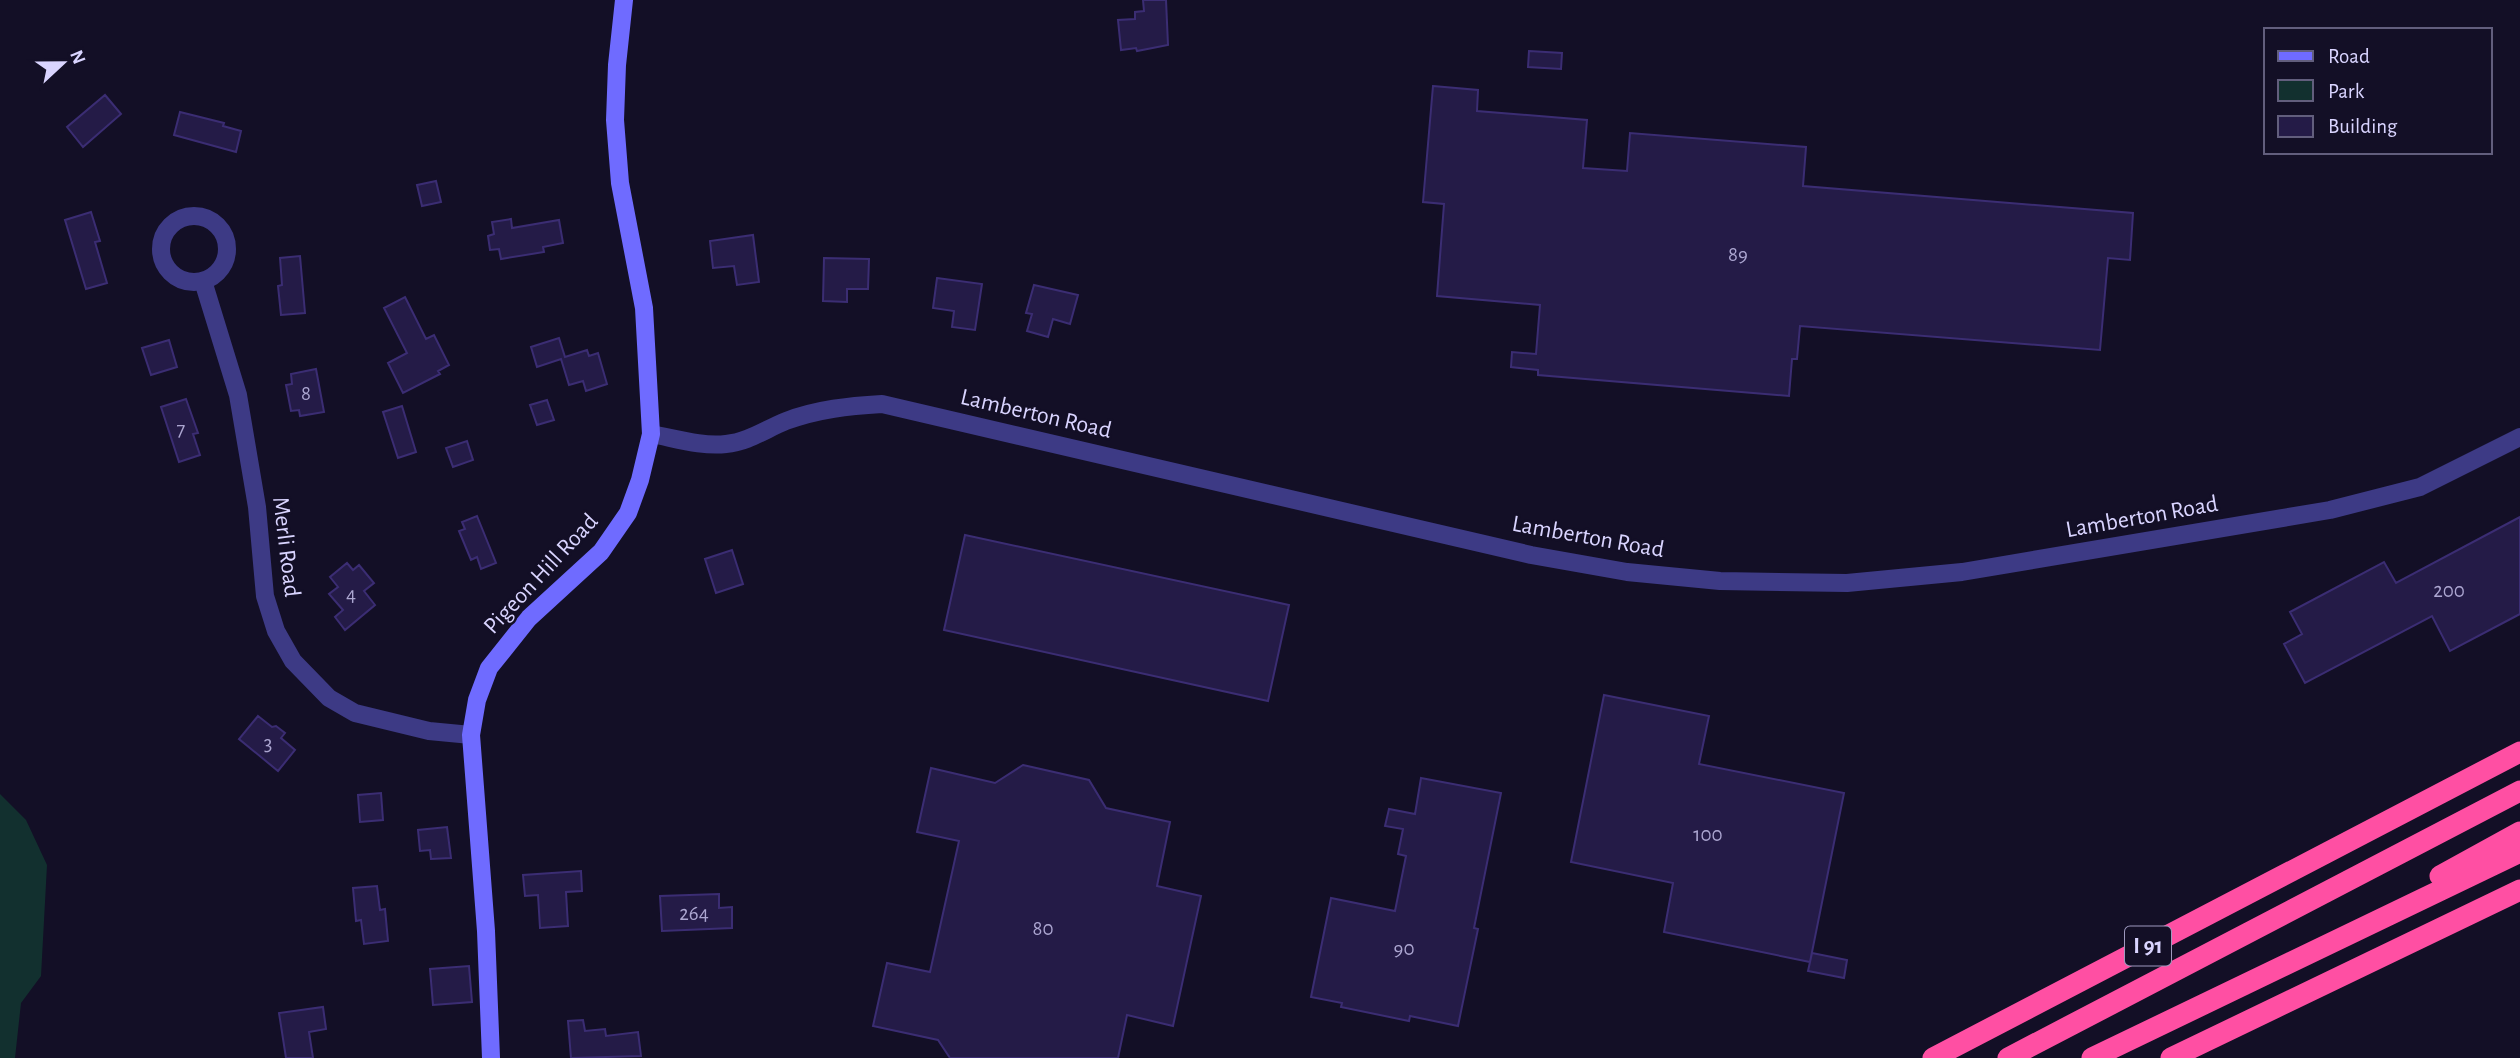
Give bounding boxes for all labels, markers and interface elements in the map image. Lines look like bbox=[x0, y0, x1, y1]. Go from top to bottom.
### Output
north arrow bbox=[28, 28, 98, 98]
legend bbox=[2264, 28, 2492, 154]
text: Road bbox=[2328, 46, 2370, 67]
text: N bbox=[66, 48, 89, 67]
text: Park bbox=[2328, 81, 2365, 102]
text: Building bbox=[2328, 116, 2398, 137]
house number: 89 bbox=[1728, 244, 1748, 265]
house number: 8 bbox=[301, 383, 311, 404]
street label: Lamberton Road bbox=[958, 385, 1114, 443]
house number: 7 bbox=[177, 419, 186, 440]
street label: Lamberton Road bbox=[2064, 492, 2220, 542]
street label: Merli Road bbox=[268, 496, 304, 598]
street label: Pigeon Hill Road bbox=[479, 509, 603, 639]
street label: Lamberton Road bbox=[1510, 512, 1666, 562]
house number: 200 bbox=[2433, 580, 2465, 601]
house number: 4 bbox=[346, 584, 356, 605]
house number: 3 bbox=[264, 733, 272, 754]
house number: 100 bbox=[1693, 824, 1723, 845]
house number: 264 bbox=[679, 903, 709, 924]
house number: 80 bbox=[1032, 918, 1054, 939]
road number: I 91 bbox=[2125, 926, 2171, 965]
house number: 90 bbox=[1394, 938, 1414, 959]

